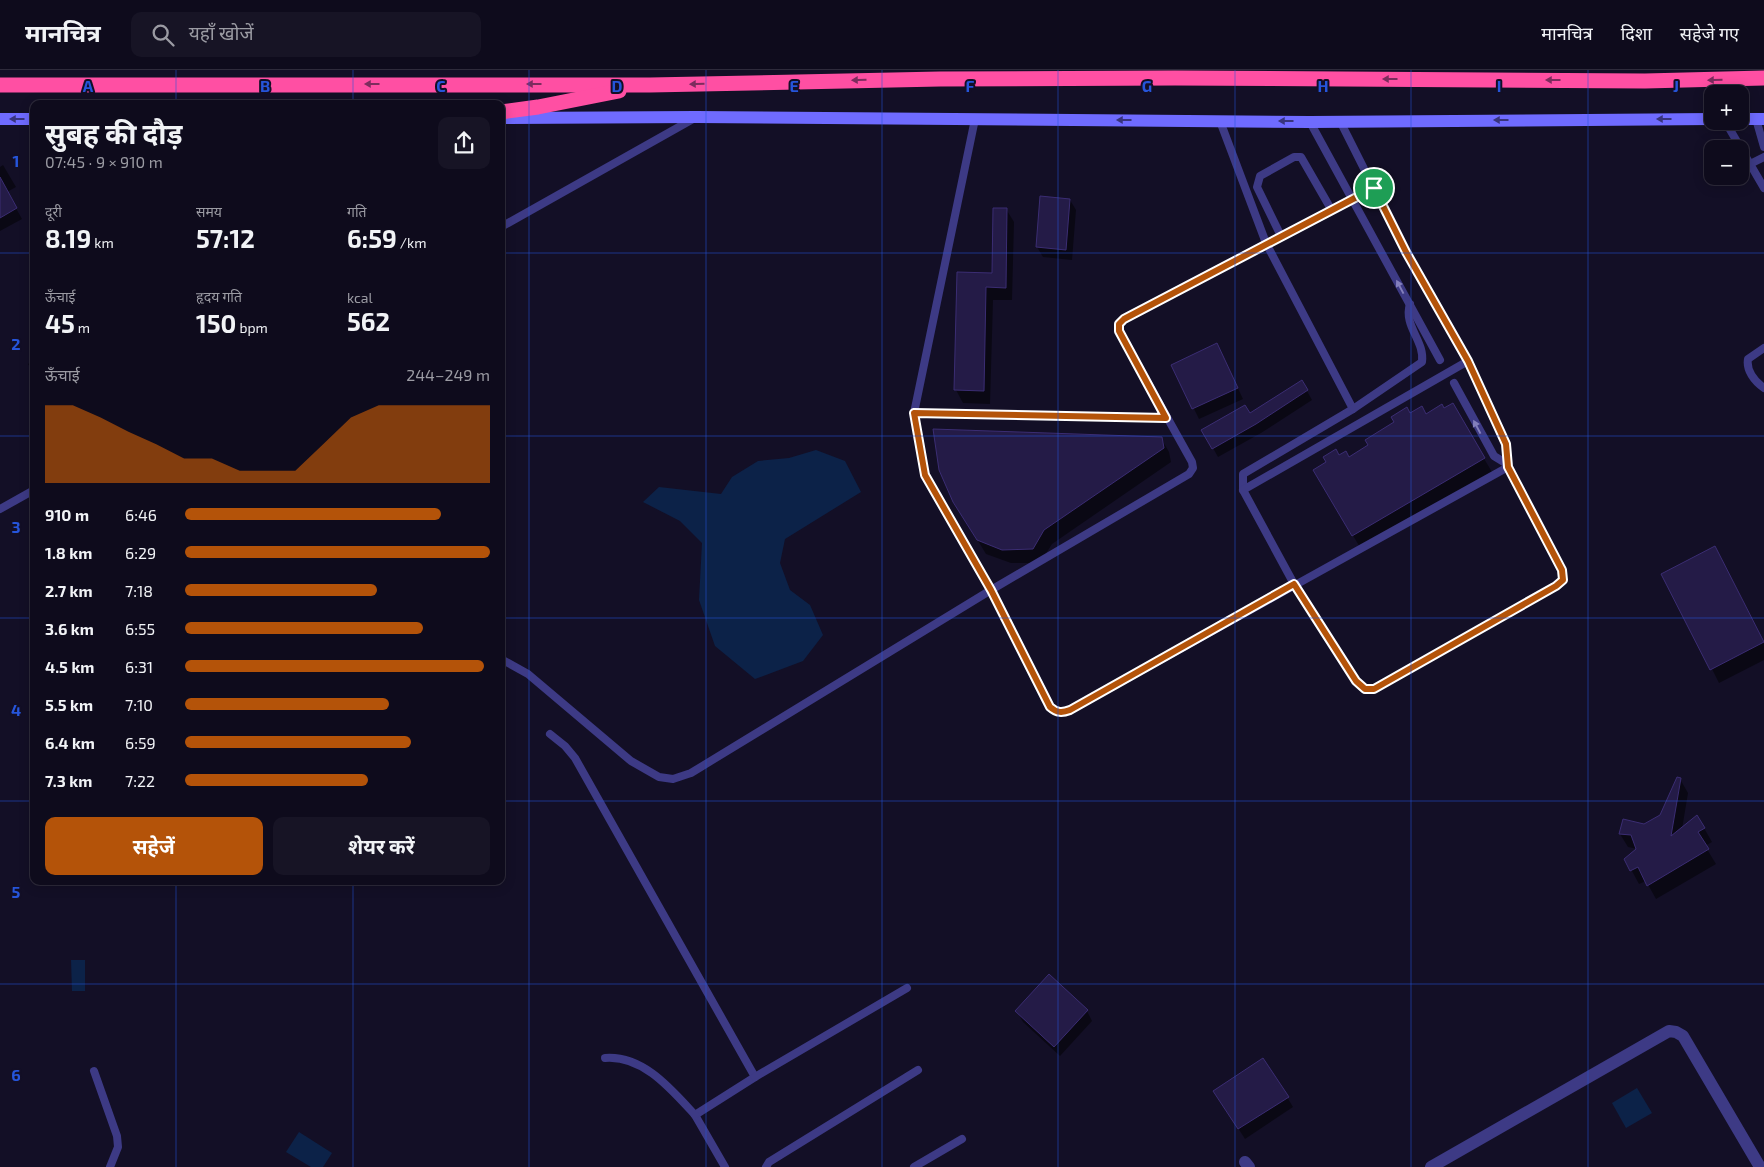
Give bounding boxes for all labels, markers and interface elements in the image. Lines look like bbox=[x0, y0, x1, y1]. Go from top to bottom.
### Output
search box bbox=[131, 12, 481, 57]
text: मानचित्र bbox=[25, 18, 101, 47]
icon: search bbox=[149, 21, 177, 49]
text: यहाँ खोजें bbox=[189, 21, 254, 44]
text: मानचित्र bbox=[1541, 22, 1593, 44]
text: दिशा bbox=[1621, 22, 1652, 44]
text: सहेजे गए bbox=[1680, 22, 1739, 44]
one-way arrow bbox=[1382, 75, 1398, 83]
text: A bbox=[83, 76, 94, 95]
text: B bbox=[260, 76, 270, 95]
text: C bbox=[436, 76, 446, 95]
text: D bbox=[612, 76, 623, 95]
text: E bbox=[789, 76, 799, 95]
one-way arrow bbox=[851, 76, 867, 84]
text: F bbox=[966, 76, 975, 95]
text: G bbox=[1142, 76, 1152, 95]
text: H bbox=[1317, 76, 1329, 95]
text: I bbox=[1497, 76, 1501, 95]
one-way arrow bbox=[1545, 76, 1561, 84]
text: J bbox=[1673, 76, 1679, 95]
one-way arrow bbox=[1707, 76, 1723, 84]
one-way arrow bbox=[363, 80, 379, 88]
one-way arrow bbox=[526, 80, 542, 88]
one-way arrow bbox=[688, 80, 704, 88]
map controls bbox=[1704, 85, 1749, 185]
button: + bbox=[1704, 85, 1749, 130]
one-way arrow bbox=[9, 115, 25, 123]
one-way arrow bbox=[1656, 115, 1672, 123]
text: सुबह की दौड़ bbox=[45, 116, 182, 150]
one-way arrow bbox=[1116, 116, 1132, 124]
one-way arrow bbox=[1493, 116, 1509, 124]
button: share bbox=[438, 117, 490, 169]
one-way arrow bbox=[1278, 117, 1294, 125]
button: − bbox=[1704, 140, 1749, 185]
text: 1 bbox=[13, 151, 19, 170]
text: 07:45 · 9 × 910 m bbox=[45, 152, 163, 171]
pin bbox=[1353, 167, 1395, 209]
icon: arrive bbox=[1360, 174, 1388, 202]
text: दूरी bbox=[45, 203, 62, 220]
text: समय bbox=[196, 203, 222, 220]
text: गति bbox=[347, 203, 367, 220]
text: 8.19 bbox=[45, 223, 91, 253]
text: 57:12 bbox=[196, 223, 255, 253]
text: 6:59 bbox=[347, 223, 397, 253]
text: km bbox=[91, 234, 114, 251]
text: /km bbox=[397, 234, 426, 251]
one-way arrow bbox=[1396, 280, 1405, 293]
text: ऊँचाई bbox=[45, 288, 75, 305]
text: हृदय गति bbox=[196, 288, 242, 305]
text: kcal bbox=[347, 289, 373, 306]
text: 562 bbox=[347, 306, 390, 336]
text: 45 bbox=[45, 308, 75, 338]
text: 150 bbox=[196, 308, 236, 338]
text: m bbox=[75, 319, 90, 336]
text: bpm bbox=[236, 319, 268, 336]
text: 2 bbox=[11, 334, 21, 353]
text: ऊँचाई bbox=[45, 365, 80, 384]
text: 244–249 m bbox=[406, 365, 490, 384]
one-way arrow bbox=[1473, 420, 1481, 435]
text: 910 m bbox=[45, 505, 89, 524]
text: 6:46 bbox=[125, 505, 157, 524]
text: 3 bbox=[11, 517, 21, 536]
text: 1.8 km bbox=[45, 543, 92, 562]
text: 6:29 bbox=[125, 543, 156, 562]
text: 2.7 km bbox=[45, 581, 93, 600]
text: 7:18 bbox=[125, 581, 153, 600]
text: 3.6 km bbox=[45, 619, 94, 638]
text: 6:55 bbox=[125, 619, 155, 638]
text: 4.5 km bbox=[45, 657, 94, 676]
text: 6:31 bbox=[125, 657, 153, 676]
text: 5.5 km bbox=[45, 695, 93, 714]
text: 7:10 bbox=[125, 695, 153, 714]
text: 4 bbox=[11, 700, 21, 719]
text: 6.4 km bbox=[45, 733, 95, 752]
text: 6:59 bbox=[125, 733, 156, 752]
text: 7.3 km bbox=[45, 771, 92, 790]
text: 7:22 bbox=[125, 771, 155, 790]
button: सहेजें bbox=[45, 817, 263, 875]
button: शेयर करें bbox=[273, 817, 490, 875]
text: 5 bbox=[12, 882, 21, 901]
text: 6 bbox=[11, 1065, 21, 1084]

